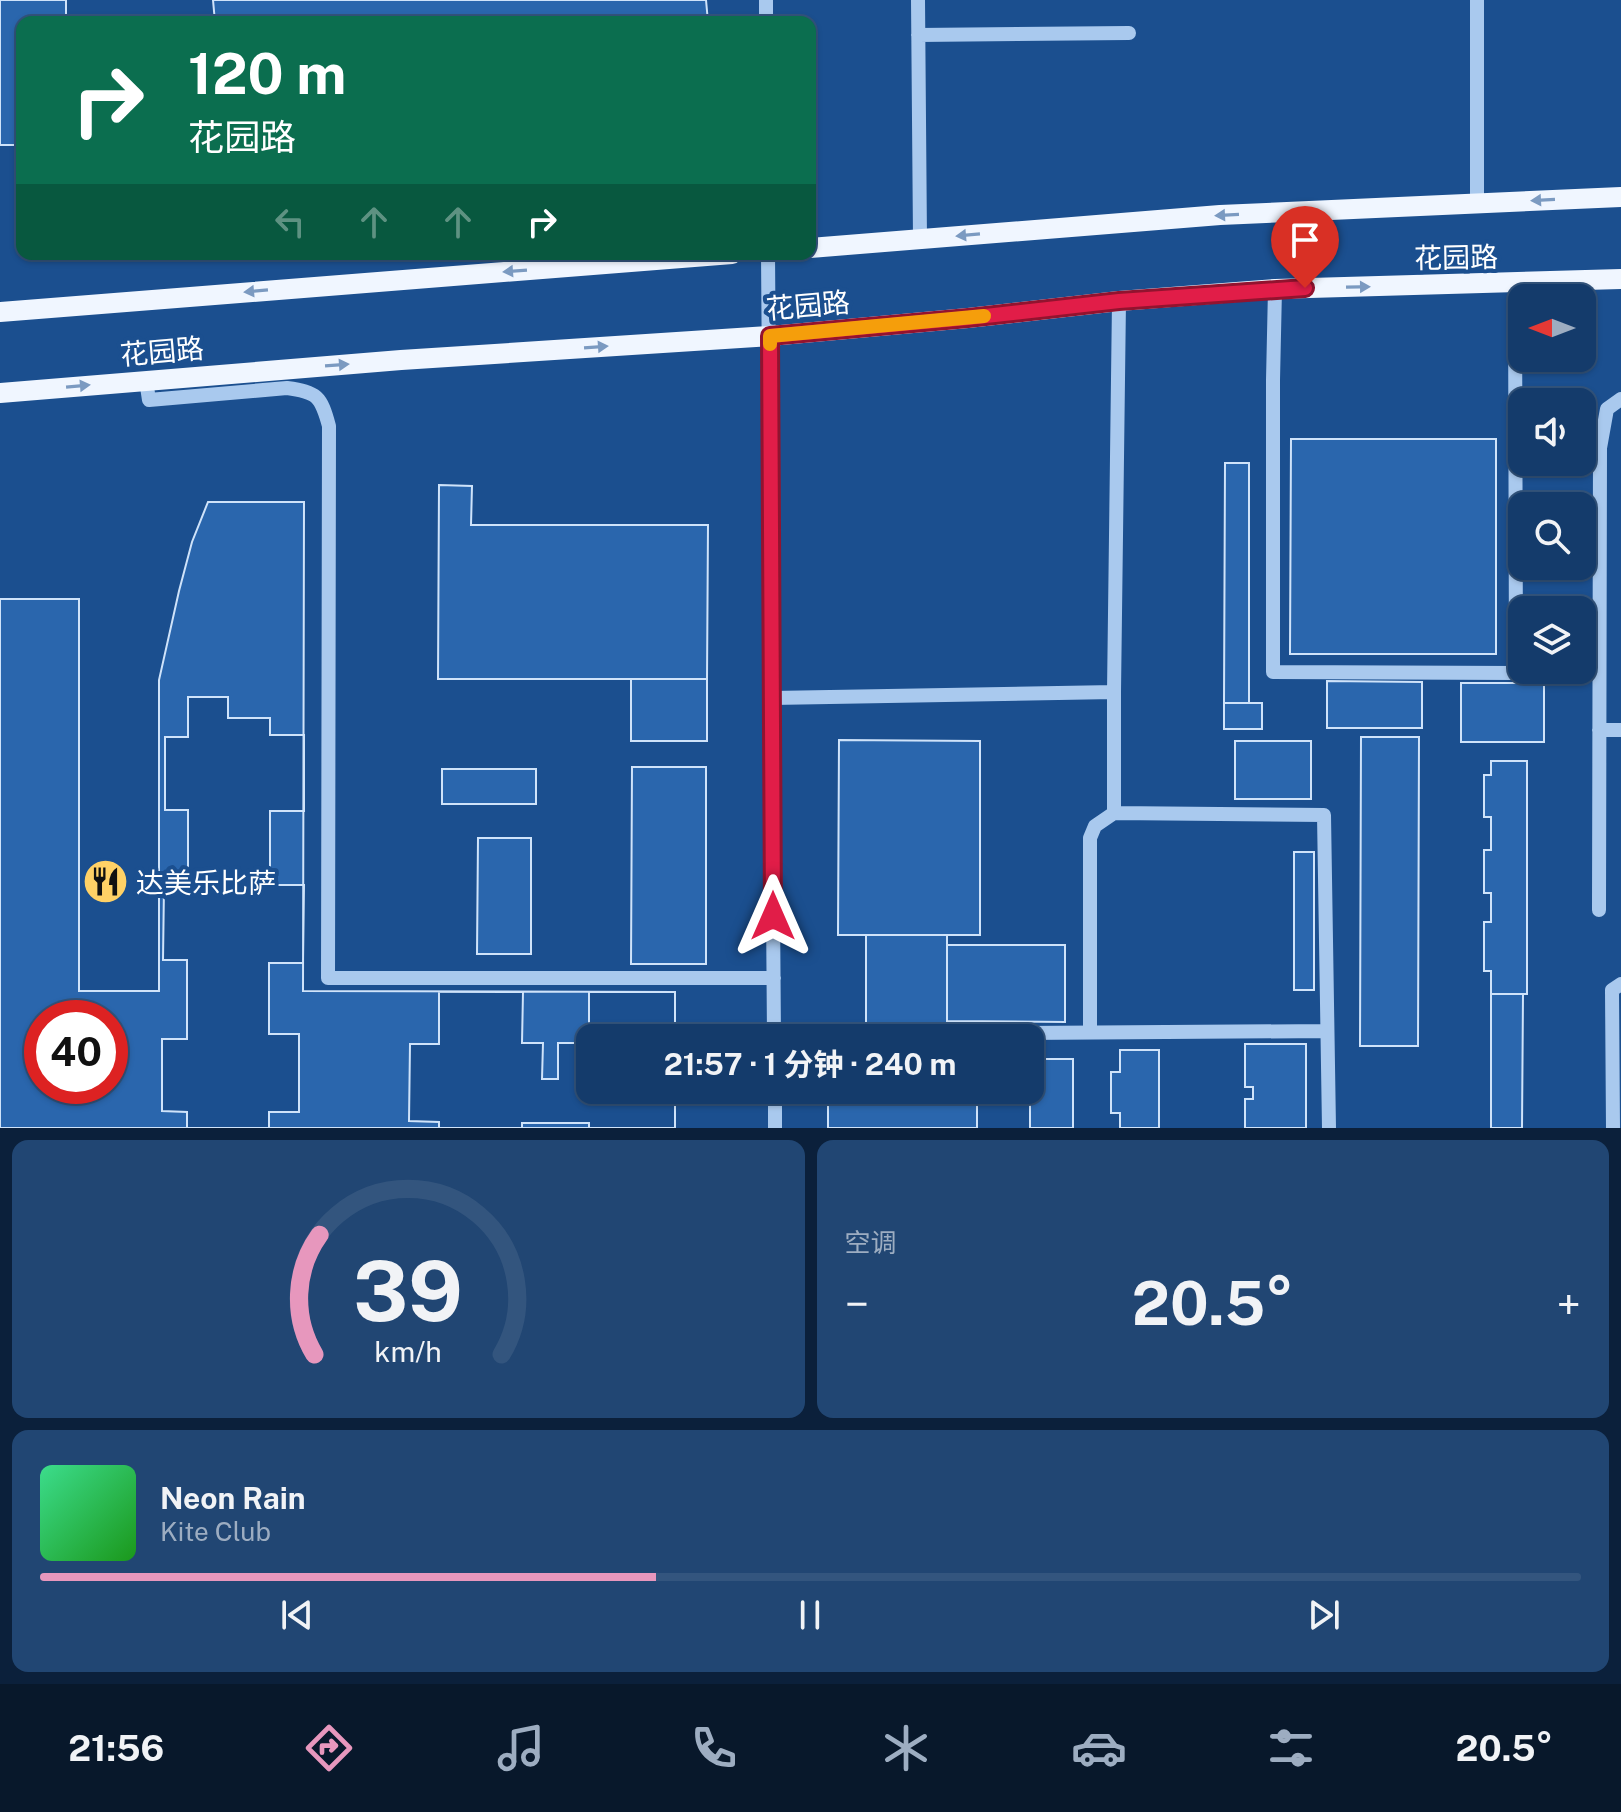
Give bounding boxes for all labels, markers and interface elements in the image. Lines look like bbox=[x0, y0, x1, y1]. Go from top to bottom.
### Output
text: 120 m bbox=[188, 41, 346, 107]
icon: right bbox=[56, 48, 160, 152]
text: 花园路 bbox=[188, 116, 296, 158]
one-way arrow bbox=[1530, 194, 1555, 207]
icon: left bbox=[268, 200, 312, 244]
icon: ahead bbox=[352, 200, 396, 244]
icon: ahead bbox=[436, 200, 480, 244]
icon: right bbox=[520, 200, 564, 244]
pin bbox=[1271, 206, 1339, 288]
one-way arrow bbox=[1214, 209, 1239, 222]
icon: arrive bbox=[1283, 218, 1327, 262]
one-way arrow bbox=[955, 229, 980, 242]
street label: 花园路 bbox=[1414, 240, 1498, 274]
one-way arrow bbox=[502, 265, 527, 278]
one-way arrow bbox=[1346, 281, 1371, 293]
north arrow bbox=[1508, 284, 1596, 372]
map controls bbox=[1508, 284, 1596, 684]
one-way arrow bbox=[243, 285, 268, 298]
street label: 花园路 bbox=[765, 285, 851, 325]
street label: 花园路 bbox=[119, 331, 205, 371]
one-way arrow bbox=[584, 341, 609, 354]
one-way arrow bbox=[325, 358, 350, 371]
one-way arrow bbox=[66, 379, 91, 392]
button: sound bbox=[1508, 388, 1596, 476]
button: search bbox=[1508, 492, 1596, 580]
button: layers bbox=[1508, 596, 1596, 684]
restaurant icon: 达美乐比萨 bbox=[81, 858, 129, 906]
place label: 达美乐比萨 bbox=[136, 866, 276, 899]
position arrow bbox=[731, 874, 815, 958]
speed limit sign: 40 bbox=[24, 1000, 128, 1104]
text: 21:57 · 1 分钟 · 240 m bbox=[664, 1046, 956, 1082]
text: 空调 bbox=[845, 1227, 897, 1258]
text: 39 bbox=[353, 1242, 463, 1340]
text: 20.5° bbox=[1132, 1268, 1294, 1339]
text: − bbox=[845, 1278, 869, 1330]
text: + bbox=[1557, 1278, 1581, 1330]
text: km/h bbox=[375, 1335, 442, 1368]
text: Neon Rain bbox=[160, 1480, 306, 1516]
text: Kite Club bbox=[160, 1516, 271, 1547]
icon: previous bbox=[275, 1593, 319, 1637]
icon: pause bbox=[788, 1593, 832, 1637]
icon: next bbox=[1302, 1593, 1346, 1637]
icon: directions bbox=[301, 1720, 357, 1776]
icon: music bbox=[493, 1720, 549, 1776]
icon: phone bbox=[686, 1720, 742, 1776]
icon: climate bbox=[878, 1720, 934, 1776]
icon: car bbox=[1071, 1720, 1127, 1776]
icon: filters bbox=[1263, 1720, 1319, 1776]
text: 21:56 bbox=[68, 1727, 164, 1769]
text: 20.5° bbox=[1456, 1727, 1553, 1769]

